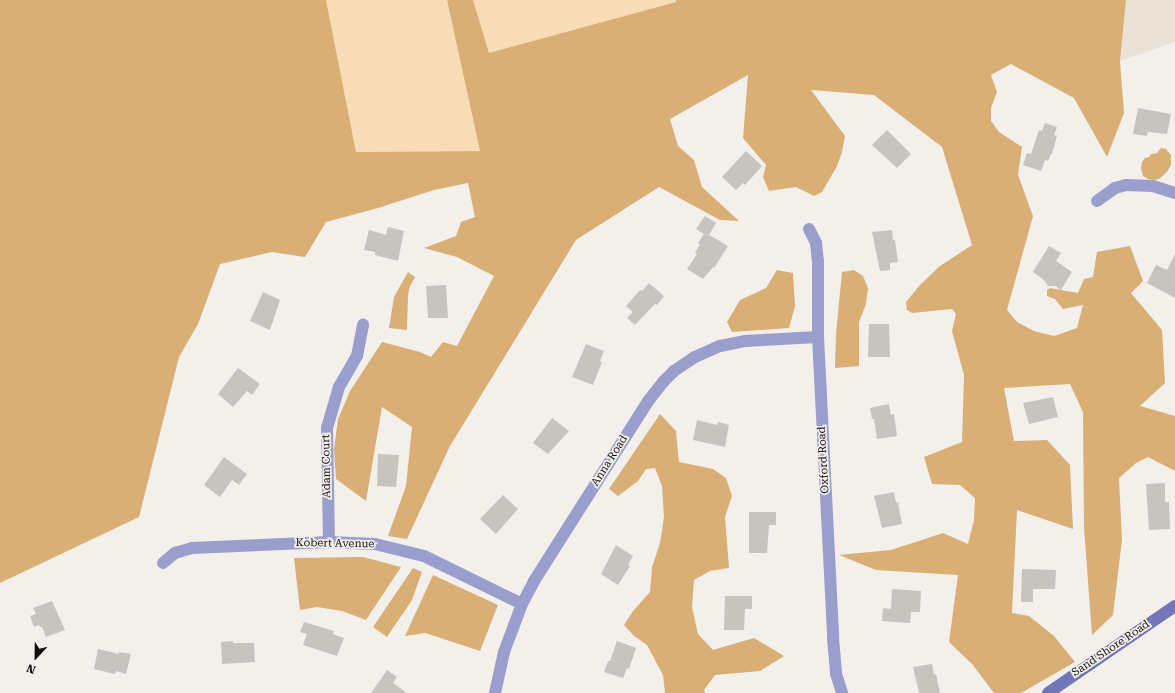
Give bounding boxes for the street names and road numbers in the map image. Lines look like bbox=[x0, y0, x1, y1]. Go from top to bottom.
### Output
street label: Oxford Road bbox=[816, 426, 832, 494]
street label: Anna Road bbox=[589, 433, 631, 489]
street label: Adam Court bbox=[320, 434, 334, 498]
street label: Kobert Avenue bbox=[296, 537, 374, 551]
street label: Sand Shore Road bbox=[1070, 618, 1152, 680]

